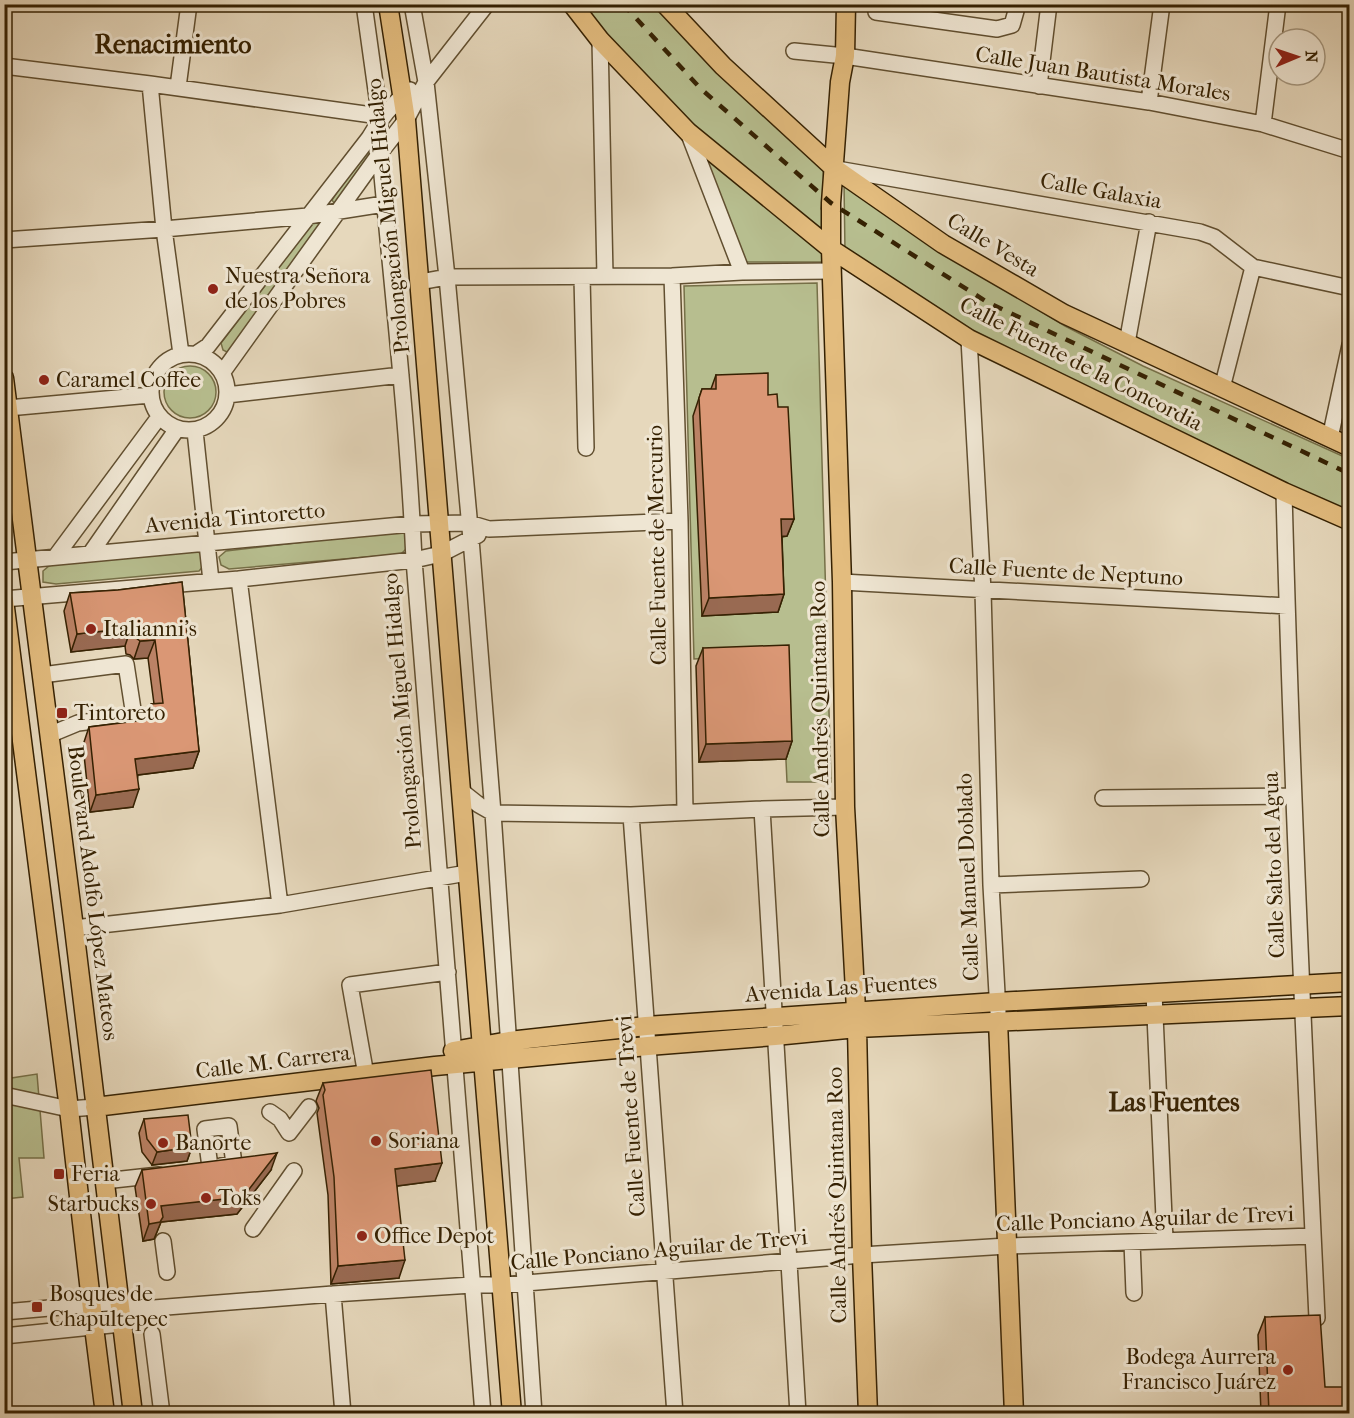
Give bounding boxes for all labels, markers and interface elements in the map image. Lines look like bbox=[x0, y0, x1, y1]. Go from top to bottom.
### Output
north arrow bbox=[1267, 27, 1327, 87]
district label: Renacimiento bbox=[95, 29, 252, 60]
street label: Calle Juan Bautista Morales bbox=[974, 41, 1232, 107]
text: N bbox=[1302, 50, 1321, 64]
street label: Prolongación Miguel Hidalgo bbox=[361, 77, 415, 355]
street label: Calle Galaxia bbox=[1038, 168, 1165, 215]
street label: Calle Vesta bbox=[942, 207, 1044, 283]
place label: Nuestra Señora de los Pobres bbox=[225, 263, 371, 314]
marker: Nuestra Señora de los Pobres bbox=[206, 282, 220, 296]
street label: Calle Fuente de la Concordia bbox=[955, 291, 1208, 437]
place label: Caramel Coffee bbox=[56, 367, 201, 393]
marker: Caramel Coffee bbox=[37, 373, 51, 387]
street label: Calle Fuente de Mercurio bbox=[642, 425, 672, 665]
street label: Avenida Tintoretto bbox=[143, 497, 326, 539]
street label: Calle Fuente de Neptuno bbox=[948, 553, 1184, 591]
street label: Prolongación Miguel Hidalgo bbox=[377, 572, 427, 850]
street label: Calle Andrés Quintana Roo bbox=[805, 580, 835, 838]
place label: Italianni's bbox=[103, 616, 197, 642]
marker: Italianni's bbox=[84, 622, 98, 636]
place label: Tintoreto bbox=[74, 700, 166, 726]
marker: Tintoreto bbox=[55, 706, 69, 720]
street label: Boulevard Adolfo López Mateos bbox=[62, 744, 124, 1042]
street label: Calle Salto del Agua bbox=[1258, 771, 1290, 959]
street label: Calle Manuel Doblado bbox=[951, 773, 985, 981]
street label: Avenida Las Fuentes bbox=[743, 968, 938, 1008]
street label: Calle Fuente de Trevi bbox=[611, 1014, 651, 1218]
street label: Calle M. Carrera bbox=[194, 1040, 353, 1084]
street label: Calle Andrés Quintana Roo bbox=[822, 1066, 852, 1324]
district label: Las Fuentes bbox=[1109, 1087, 1240, 1118]
place label: Soriana bbox=[388, 1128, 460, 1154]
place label: Banorte bbox=[175, 1130, 251, 1156]
marker: Soriana bbox=[369, 1134, 383, 1148]
marker: Banorte bbox=[156, 1136, 170, 1150]
place label: Feria bbox=[71, 1161, 120, 1187]
marker: Feria bbox=[52, 1167, 66, 1181]
place label: Toks bbox=[218, 1185, 261, 1211]
place label: Starbucks bbox=[48, 1191, 139, 1217]
marker: Toks bbox=[199, 1191, 213, 1205]
marker: Starbucks bbox=[144, 1197, 158, 1211]
street label: Calle Ponciano Aguilar de Trevi bbox=[996, 1201, 1295, 1237]
place label: Office Depot bbox=[374, 1223, 495, 1249]
street label: Calle Ponciano Aguilar de Trevi bbox=[509, 1224, 809, 1276]
marker: Office Depot bbox=[355, 1229, 369, 1243]
place label: Bosques de Chapultepec bbox=[49, 1281, 168, 1332]
marker: Bosques de Chapultepec bbox=[30, 1300, 44, 1314]
place label: Bodega Aurrera Francisco Juárez bbox=[1122, 1344, 1277, 1395]
marker: Bodega Aurrera Francisco Juárez bbox=[1281, 1363, 1295, 1377]

